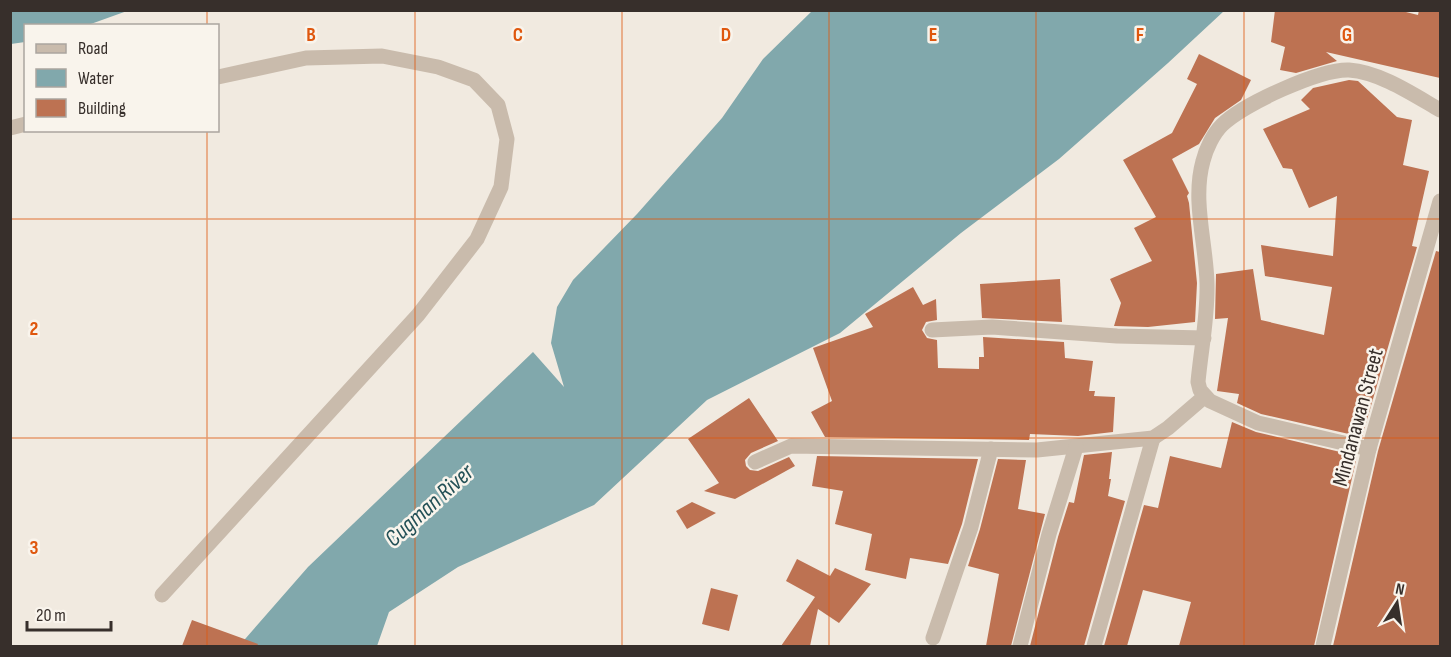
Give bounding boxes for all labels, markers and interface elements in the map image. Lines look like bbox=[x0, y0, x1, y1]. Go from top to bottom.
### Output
text: B bbox=[306, 23, 316, 47]
text: C bbox=[513, 23, 523, 47]
text: D bbox=[721, 23, 731, 47]
text: E bbox=[929, 23, 937, 47]
text: F bbox=[1136, 23, 1144, 47]
text: G bbox=[1342, 23, 1352, 47]
legend bbox=[24, 24, 219, 132]
text: Road bbox=[78, 38, 108, 59]
text: Water bbox=[78, 68, 114, 89]
text: Building bbox=[78, 98, 126, 119]
text: 2 bbox=[30, 317, 38, 341]
street label: Mindanawan Street bbox=[1327, 345, 1390, 489]
water label: Cugman River bbox=[379, 457, 481, 553]
text: 3 bbox=[30, 536, 39, 560]
north arrow bbox=[1367, 573, 1427, 633]
text: N bbox=[1394, 580, 1406, 600]
scale bar bbox=[27, 594, 111, 632]
text: 20 m bbox=[36, 605, 66, 626]

